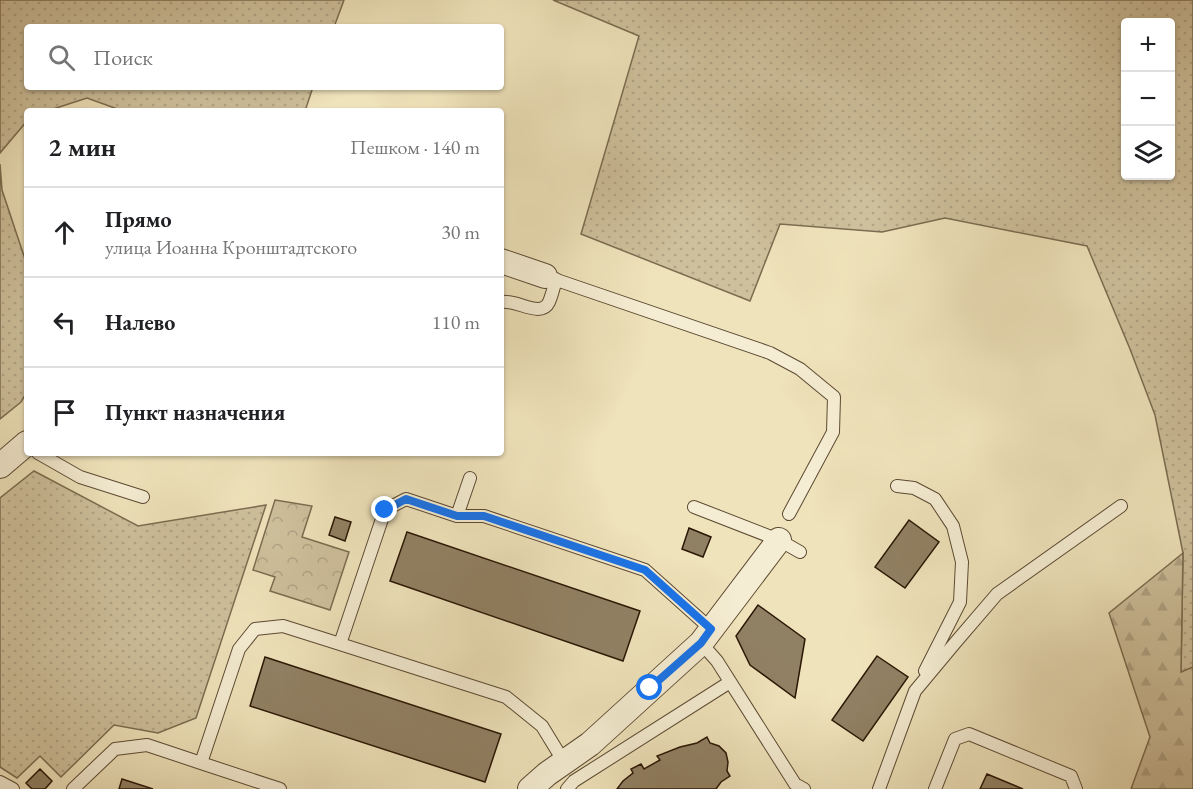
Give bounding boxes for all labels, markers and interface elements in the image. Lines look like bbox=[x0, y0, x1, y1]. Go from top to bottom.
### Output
map controls bbox=[1121, 18, 1175, 180]
button: + bbox=[1121, 18, 1175, 72]
search box bbox=[24, 24, 504, 90]
icon: search bbox=[45, 41, 78, 74]
text: Поиск bbox=[93, 43, 153, 72]
button: − bbox=[1121, 72, 1175, 126]
button: layers bbox=[1121, 126, 1175, 180]
text: 2 мин bbox=[48, 130, 116, 164]
text: Пешком · 140 m bbox=[350, 134, 480, 160]
text: Прямо bbox=[105, 205, 172, 234]
icon: ahead bbox=[48, 216, 81, 249]
text: 30 m bbox=[441, 219, 480, 245]
text: улица Иоанна Кронштадтского bbox=[105, 234, 357, 260]
icon: left bbox=[48, 306, 81, 339]
text: Налево bbox=[105, 308, 175, 337]
text: 110 m bbox=[432, 309, 480, 335]
icon: arrive bbox=[48, 396, 81, 429]
text: Пункт назначения bbox=[105, 398, 285, 427]
route end bbox=[371, 496, 397, 522]
route start bbox=[636, 674, 662, 700]

